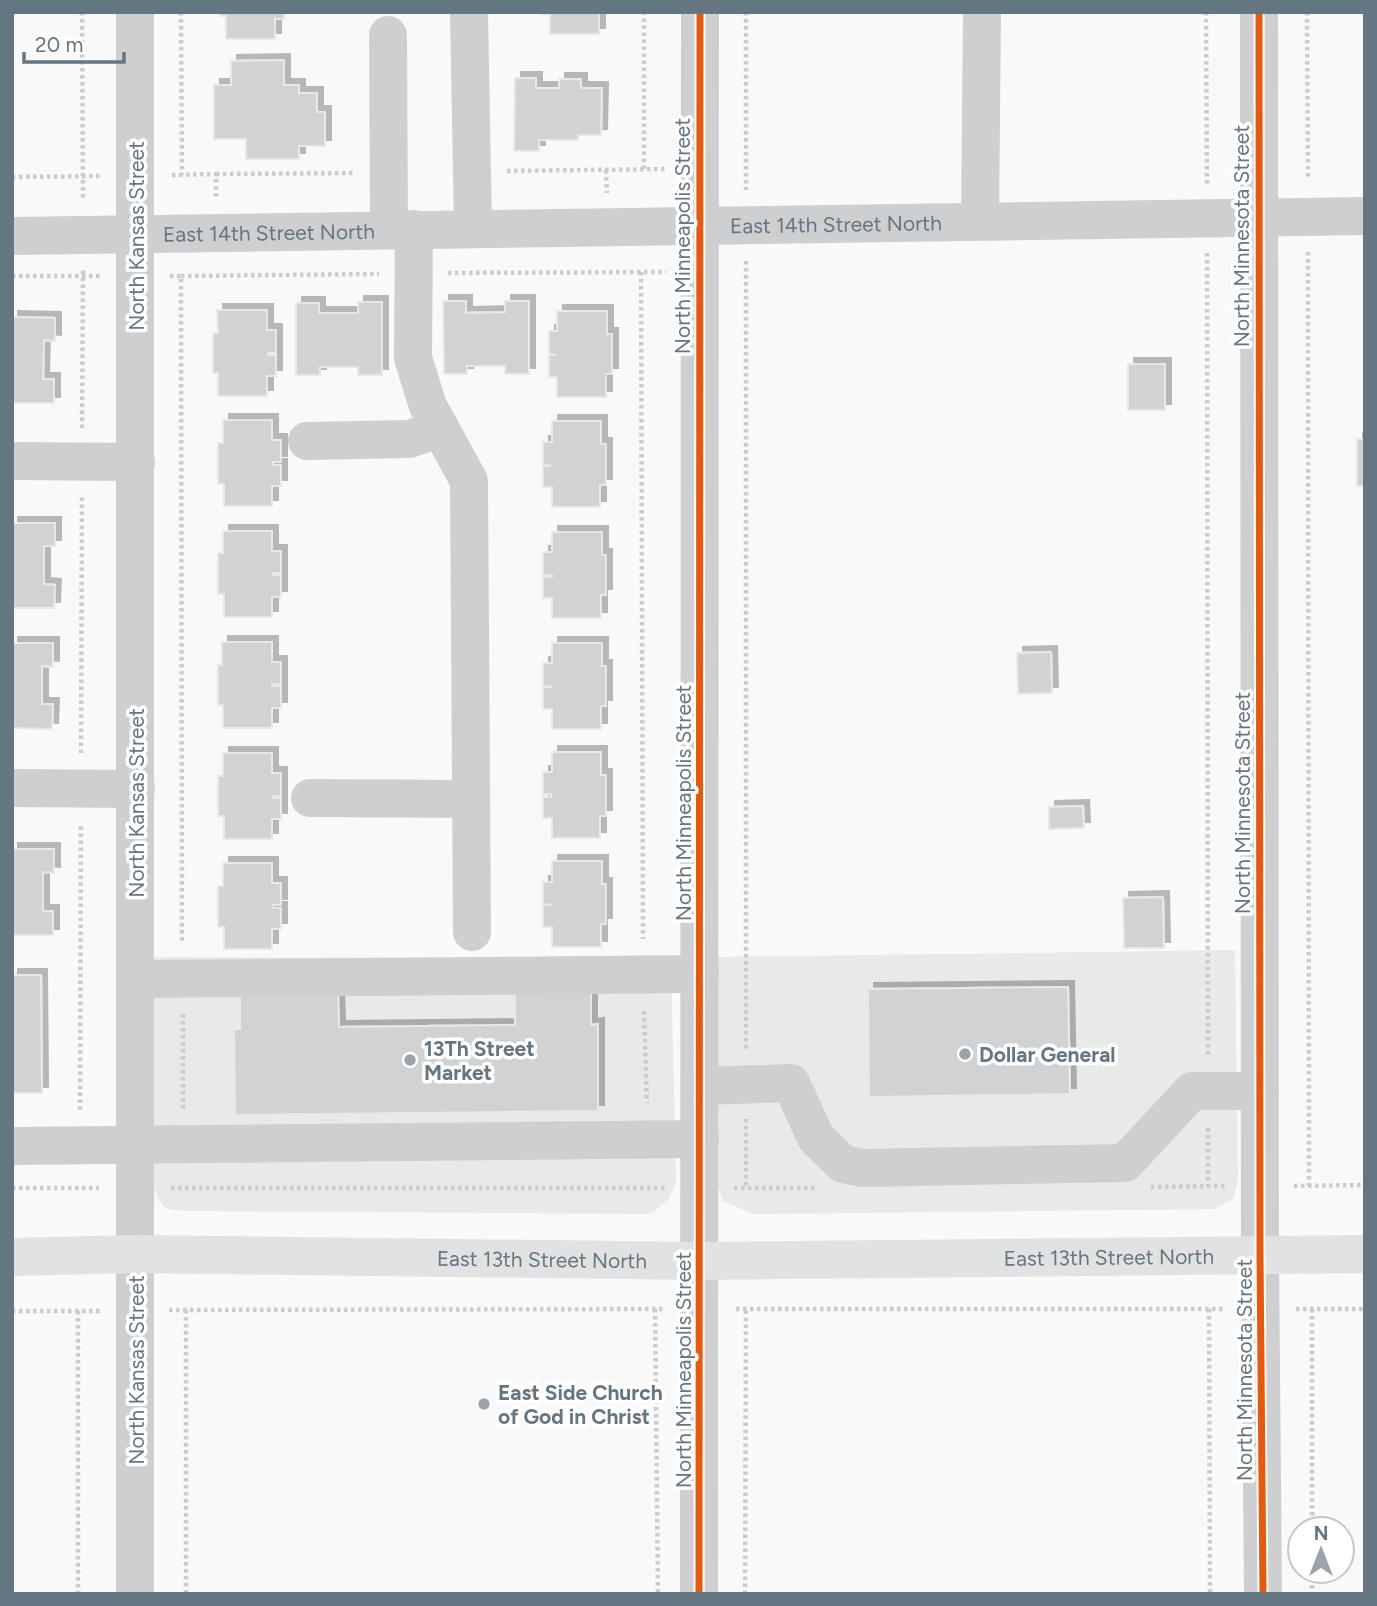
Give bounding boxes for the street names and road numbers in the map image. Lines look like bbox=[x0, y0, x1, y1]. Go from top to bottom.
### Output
street label: North Minneapolis Street bbox=[670, 118, 695, 354]
street label: North Minnesota Street bbox=[1229, 125, 1254, 347]
street label: North Kansas Street bbox=[124, 141, 149, 331]
street label: East 14th Street North bbox=[730, 210, 942, 238]
street label: East 14th Street North bbox=[163, 218, 375, 246]
street label: North Minneapolis Street bbox=[671, 685, 696, 921]
street label: North Minnesota Street bbox=[1230, 692, 1255, 914]
street label: North Kansas Street bbox=[124, 708, 149, 898]
street label: East 13th Street North bbox=[1004, 1243, 1214, 1270]
street label: East 13th Street North bbox=[437, 1245, 647, 1273]
street label: North Minneapolis Street bbox=[671, 1252, 696, 1488]
street label: North Minnesota Street bbox=[1232, 1259, 1257, 1481]
street label: North Kansas Street bbox=[124, 1275, 149, 1465]

